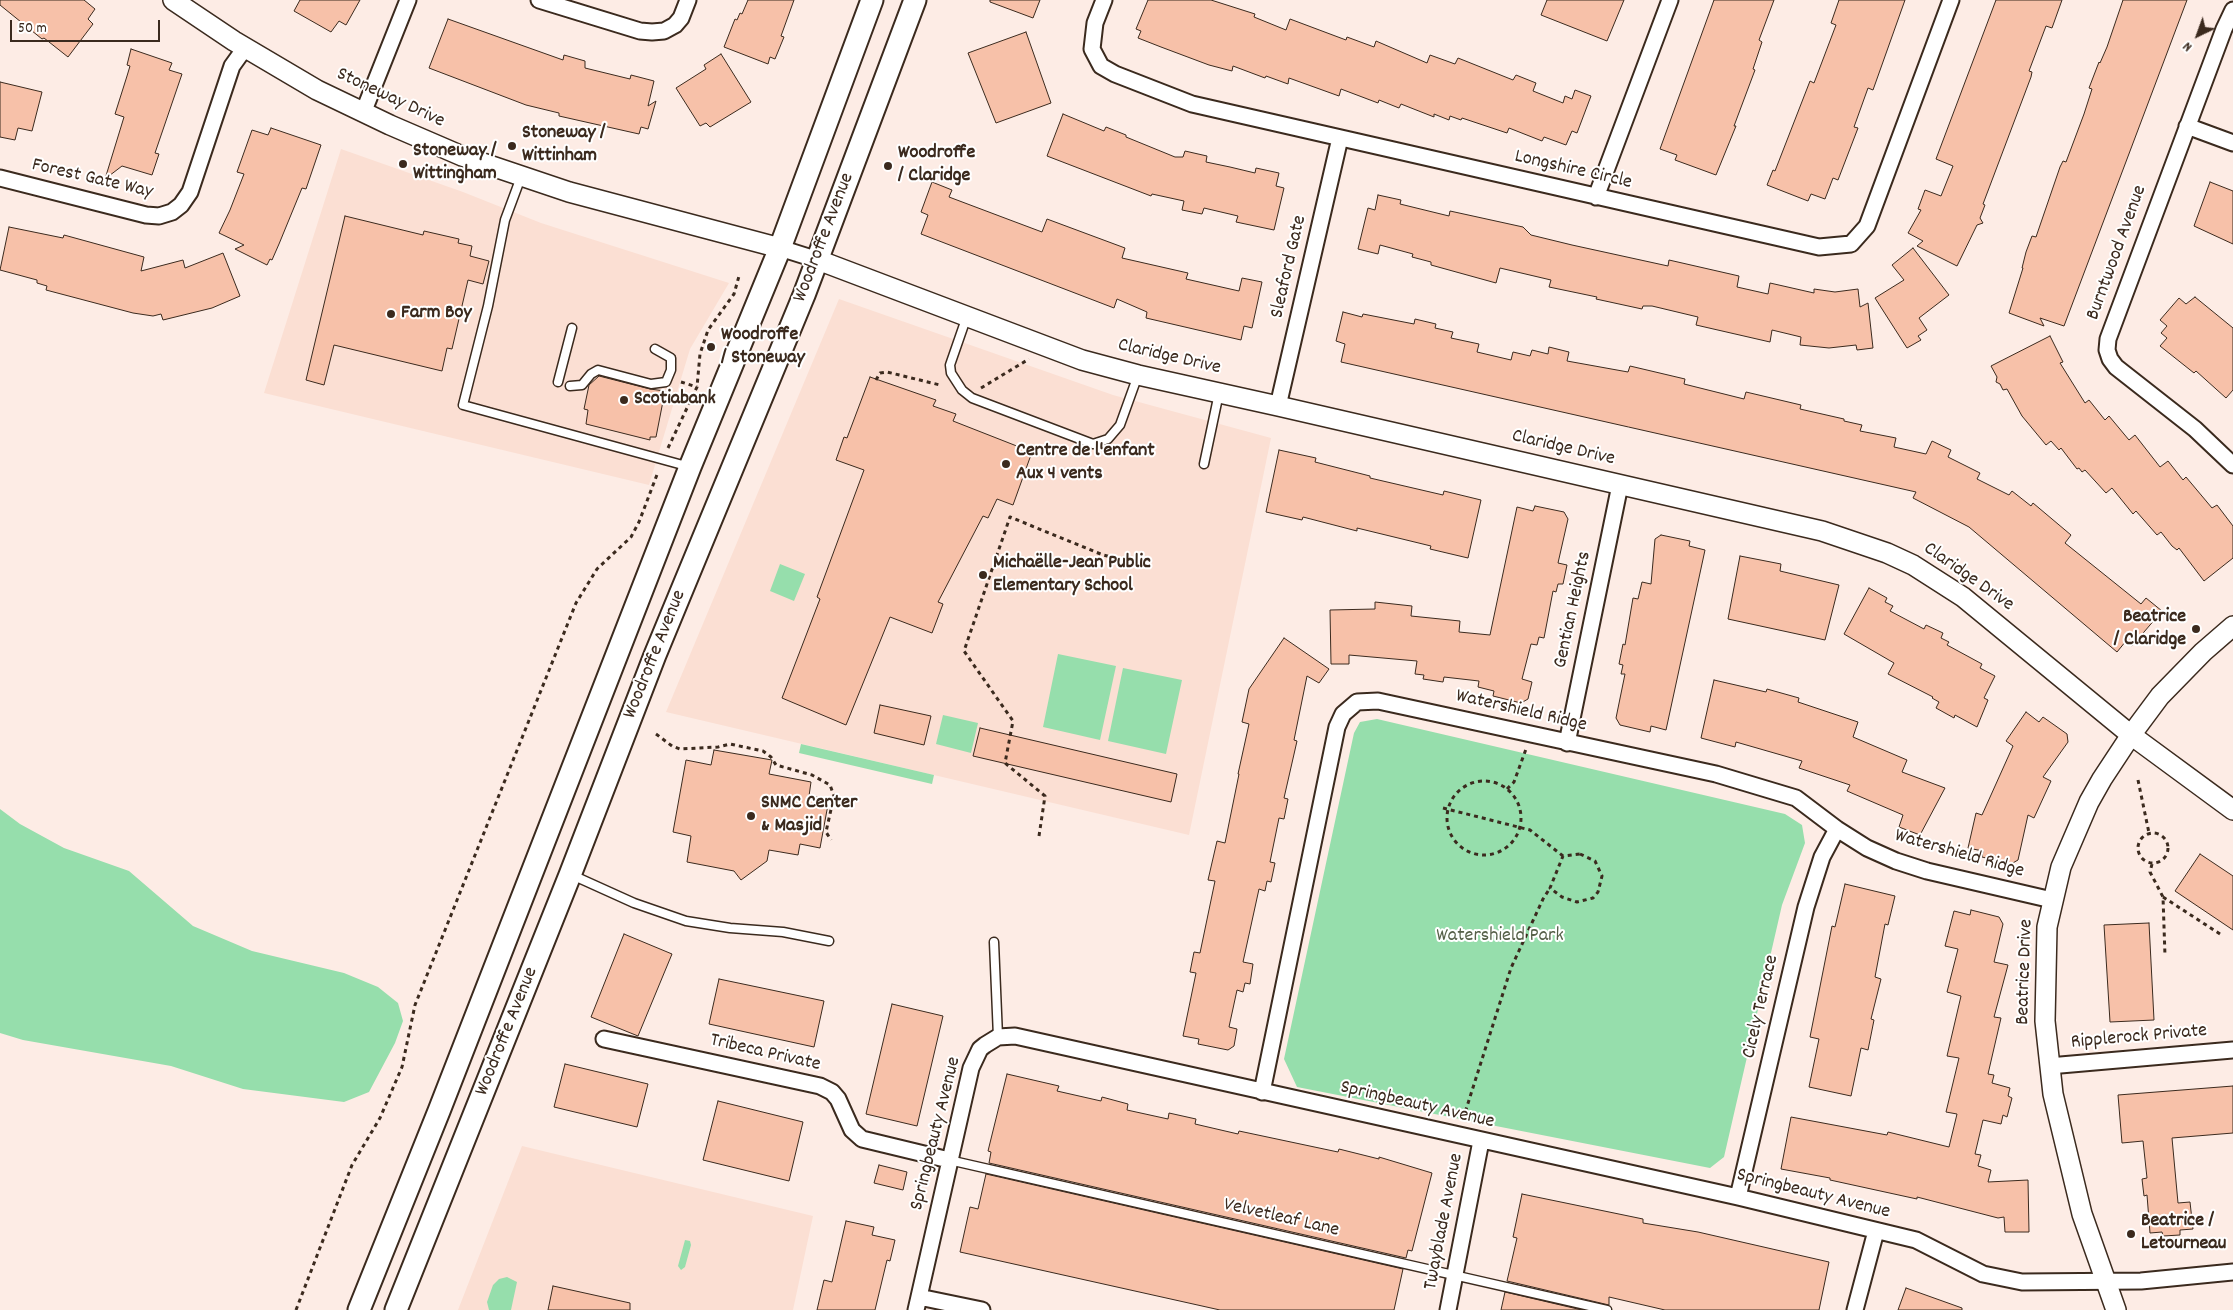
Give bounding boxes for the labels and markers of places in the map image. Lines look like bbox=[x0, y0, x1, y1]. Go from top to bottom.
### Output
place label: Stoneway / Wittinham bbox=[522, 122, 606, 169]
place label: Stoneway / Wittingham bbox=[413, 140, 497, 187]
marker: Stoneway / Wittinham bbox=[506, 140, 518, 152]
place label: Woodroffe / Claridge bbox=[898, 142, 975, 189]
marker: Stoneway / Wittingham bbox=[397, 158, 409, 170]
marker: Woodroffe / Claridge bbox=[882, 160, 894, 172]
place label: Farm Boy bbox=[401, 302, 472, 326]
marker: Farm Boy bbox=[385, 308, 397, 320]
place label: Woodroffe / Stoneway bbox=[721, 324, 805, 371]
marker: Woodroffe / Stoneway bbox=[705, 341, 717, 353]
place label: Scotiabank bbox=[634, 388, 716, 412]
marker: Scotiabank bbox=[618, 394, 630, 406]
place label: Centre de l'enfant Aux 4 vents bbox=[1016, 440, 1155, 487]
marker: Centre de l'enfant Aux 4 vents bbox=[1000, 458, 1012, 470]
place label: Michaëlle-Jean Public Elementary School bbox=[993, 552, 1151, 599]
marker: Michaëlle-Jean Public Elementary School bbox=[977, 569, 989, 581]
place label: Beatrice / Claridge bbox=[2114, 606, 2186, 653]
marker: Beatrice / Claridge bbox=[2190, 623, 2202, 635]
place label: SNMC Center & Masjid bbox=[761, 792, 857, 839]
marker: SNMC Center & Masjid bbox=[745, 810, 757, 822]
place label: Beatrice / Letourneau bbox=[2141, 1210, 2226, 1257]
marker: Beatrice / Letourneau bbox=[2125, 1228, 2137, 1240]

